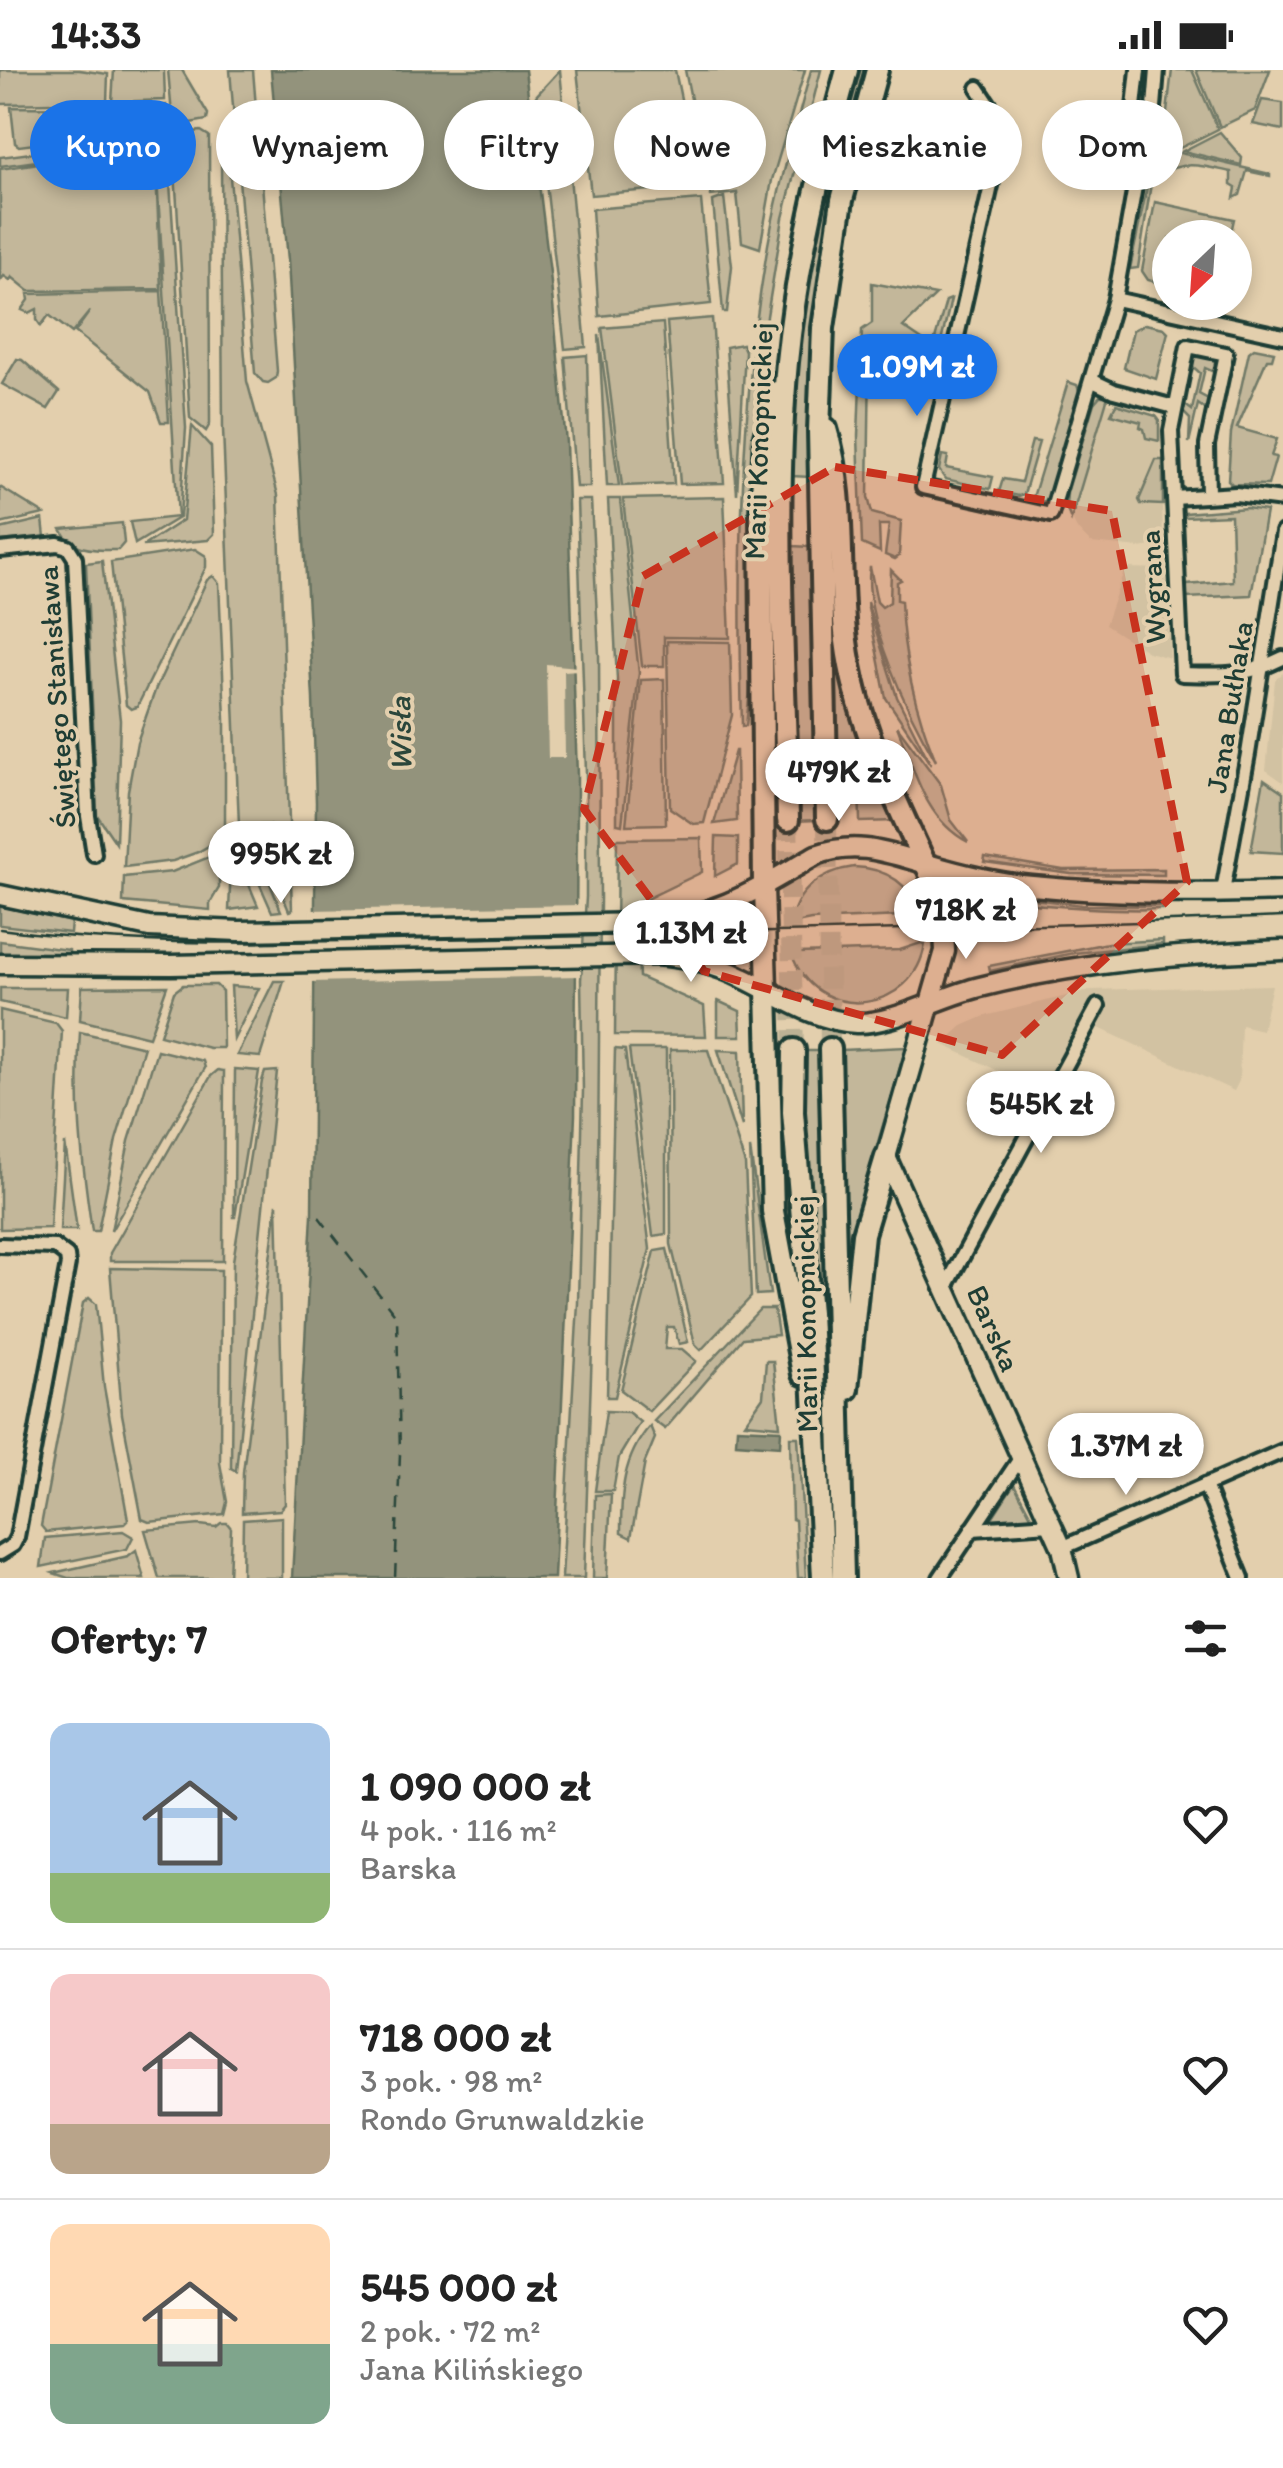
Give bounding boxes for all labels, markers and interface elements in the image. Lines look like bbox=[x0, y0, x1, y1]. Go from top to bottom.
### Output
text: 14:33 bbox=[50, 12, 141, 58]
chip: Kupno bbox=[30, 100, 196, 190]
chip: Wynajem bbox=[216, 100, 424, 190]
chip: Filtry bbox=[444, 100, 594, 190]
chip: Nowe bbox=[614, 100, 766, 190]
chip: Mieszkanie bbox=[786, 100, 1022, 190]
chip: Dom bbox=[1042, 100, 1183, 190]
north arrow bbox=[1152, 220, 1252, 320]
map controls bbox=[1152, 220, 1252, 320]
street label: Marii Konopnickiej bbox=[735, 322, 781, 560]
pin: 1.09M zł bbox=[814, 334, 1020, 419]
text: 1.09M zł bbox=[859, 347, 975, 385]
street label: Wygrana bbox=[1131, 529, 1173, 645]
street label: Świętego Stanisława bbox=[28, 564, 84, 830]
street label: Jana Bułhaka bbox=[1197, 618, 1261, 796]
water label: Wisła bbox=[380, 695, 420, 772]
pin: 479K zł bbox=[747, 739, 931, 824]
text: 479K zł bbox=[787, 752, 891, 790]
pin: 995K zł bbox=[189, 821, 373, 906]
text: 995K zł bbox=[230, 834, 332, 872]
pin: 718K zł bbox=[874, 877, 1058, 962]
text: 718K zł bbox=[916, 890, 1016, 928]
pin: 1.13M zł bbox=[588, 900, 794, 985]
text: 1.13M zł bbox=[635, 913, 747, 951]
pin: 545K zł bbox=[949, 1071, 1133, 1156]
text: 545K zł bbox=[989, 1084, 1093, 1122]
street label: Marii Konopnickiej bbox=[784, 1195, 826, 1433]
street label: Barska bbox=[959, 1279, 1029, 1377]
pin: 1.37M zł bbox=[1023, 1413, 1229, 1498]
text: 1.37M zł bbox=[1070, 1426, 1182, 1464]
icon: filters bbox=[1178, 1611, 1233, 1666]
text: Oferty: 7 bbox=[50, 1613, 207, 1664]
text: 1 090 000 zł bbox=[360, 1760, 591, 1811]
icon: home bbox=[130, 1763, 250, 1883]
icon: heart bbox=[1178, 1796, 1233, 1851]
text: 4 pok. · 116 m² bbox=[360, 1811, 557, 1849]
text: Barska bbox=[360, 1849, 457, 1887]
text: 718 000 zł bbox=[360, 2011, 551, 2062]
icon: home bbox=[130, 2014, 250, 2134]
icon: heart bbox=[1178, 2047, 1233, 2102]
text: 3 pok. · 98 m² bbox=[360, 2062, 543, 2100]
text: Rondo Grunwaldzkie bbox=[360, 2100, 645, 2138]
text: 545 000 zł bbox=[360, 2261, 557, 2312]
icon: home bbox=[130, 2264, 250, 2384]
icon: heart bbox=[1178, 2297, 1233, 2352]
text: 2 pok. · 72 m² bbox=[360, 2312, 540, 2350]
text: Jana Kilińskiego bbox=[360, 2350, 583, 2388]

